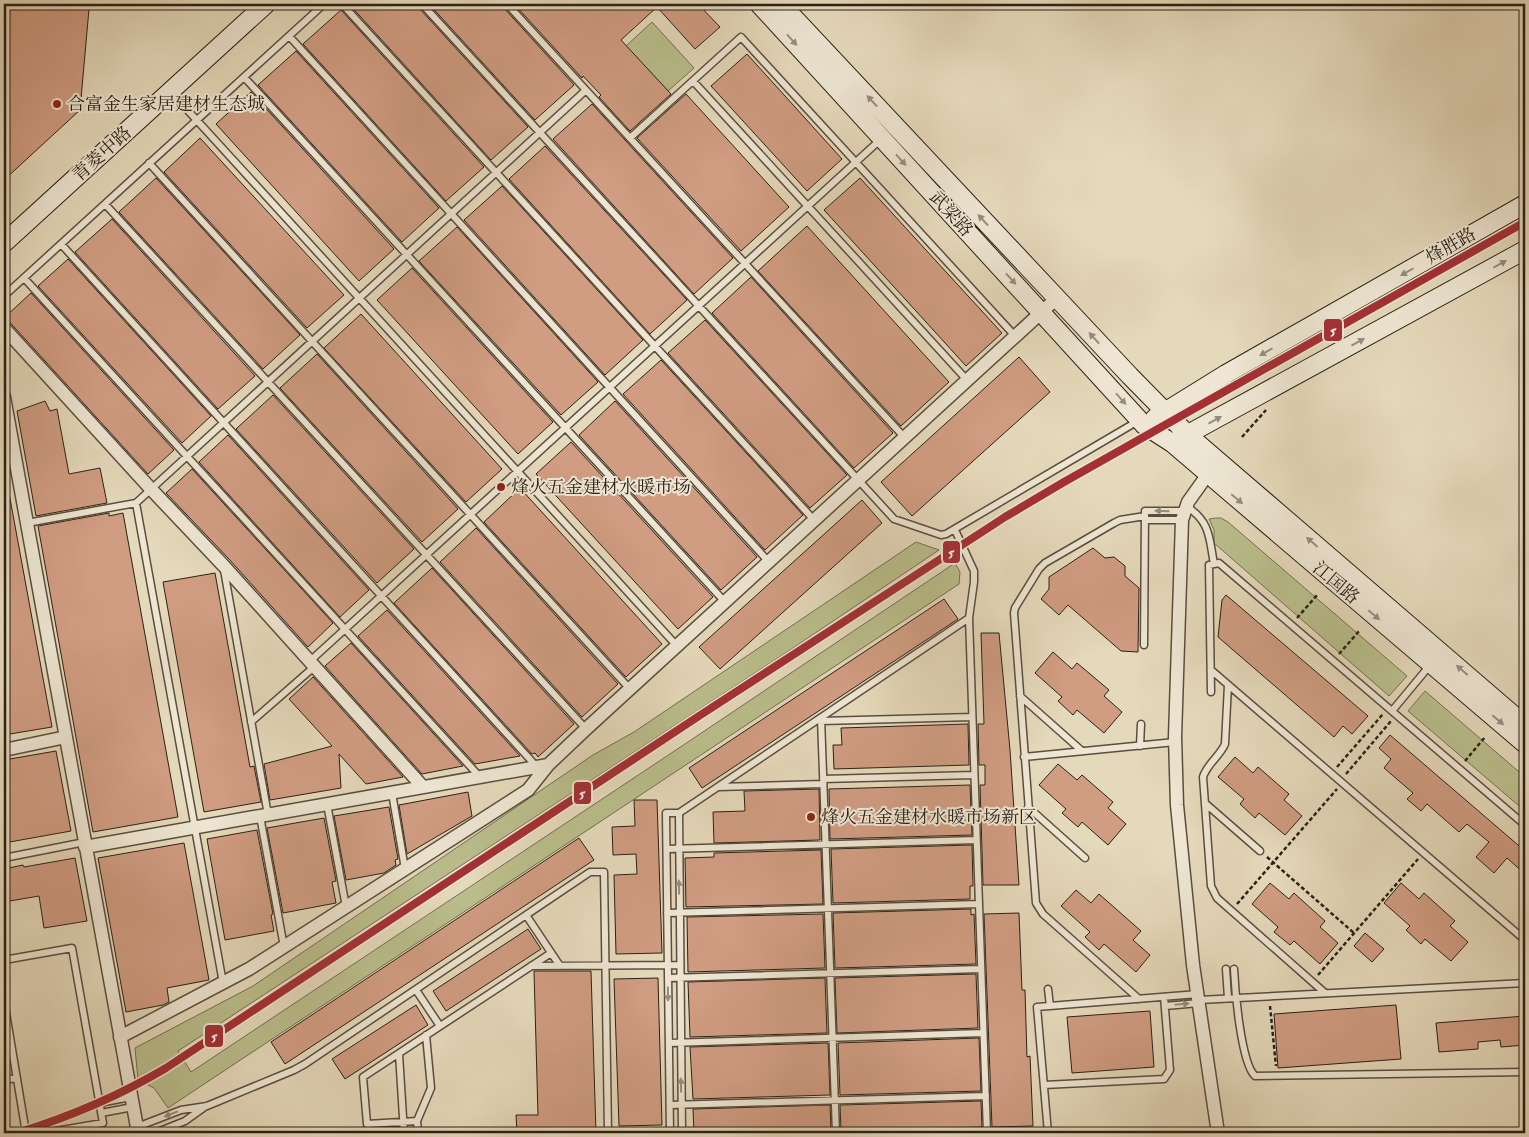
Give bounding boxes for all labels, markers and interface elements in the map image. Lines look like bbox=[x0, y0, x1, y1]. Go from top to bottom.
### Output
one-way arrow bbox=[786, 33, 798, 45]
place label: 合富金生家居建材生态城 bbox=[67, 93, 265, 116]
one-way arrow bbox=[866, 95, 878, 107]
marker: 合富金生家居建材生态城 bbox=[51, 98, 63, 110]
street label: 青菱中路 bbox=[68, 121, 136, 187]
one-way arrow bbox=[895, 153, 907, 165]
street label: 武梁路 bbox=[924, 186, 978, 242]
one-way arrow bbox=[977, 214, 989, 226]
street label: 烽胜路 bbox=[1422, 223, 1480, 269]
one-way arrow bbox=[1493, 260, 1508, 268]
one-way arrow bbox=[1400, 267, 1413, 276]
one-way arrow bbox=[1005, 273, 1017, 285]
line badge: 5 bbox=[1323, 318, 1343, 342]
text: 5 bbox=[1330, 322, 1337, 339]
one-way arrow bbox=[1088, 332, 1100, 344]
one-way arrow bbox=[1350, 338, 1365, 346]
one-way arrow bbox=[1258, 348, 1273, 356]
one-way arrow bbox=[1115, 393, 1127, 405]
one-way arrow bbox=[1208, 416, 1223, 424]
place label: 烽火五金建材水暖市场 bbox=[511, 476, 691, 499]
marker: 烽火五金建材水暖市场 bbox=[495, 481, 507, 493]
one-way arrow bbox=[1230, 493, 1243, 504]
one-way arrow bbox=[1154, 507, 1170, 515]
one-way arrow bbox=[1306, 536, 1318, 548]
line badge: 5 bbox=[942, 540, 961, 564]
text: 5 bbox=[948, 544, 955, 561]
street label: 江国路 bbox=[1308, 557, 1364, 609]
one-way arrow bbox=[1367, 610, 1380, 621]
one-way arrow bbox=[1455, 665, 1468, 676]
one-way arrow bbox=[1491, 715, 1504, 726]
line badge: 5 bbox=[573, 781, 592, 805]
text: 5 bbox=[579, 785, 586, 802]
place label: 烽火五金建材水暖市场新区 bbox=[821, 806, 1037, 829]
marker: 烽火五金建材水暖市场新区 bbox=[805, 811, 817, 823]
one-way arrow bbox=[675, 879, 683, 895]
one-way arrow bbox=[665, 986, 673, 1002]
one-way arrow bbox=[1174, 1000, 1190, 1008]
line badge: 5 bbox=[204, 1024, 224, 1048]
text: 5 bbox=[211, 1028, 218, 1045]
one-way arrow bbox=[677, 1076, 685, 1092]
one-way arrow bbox=[163, 1110, 178, 1118]

